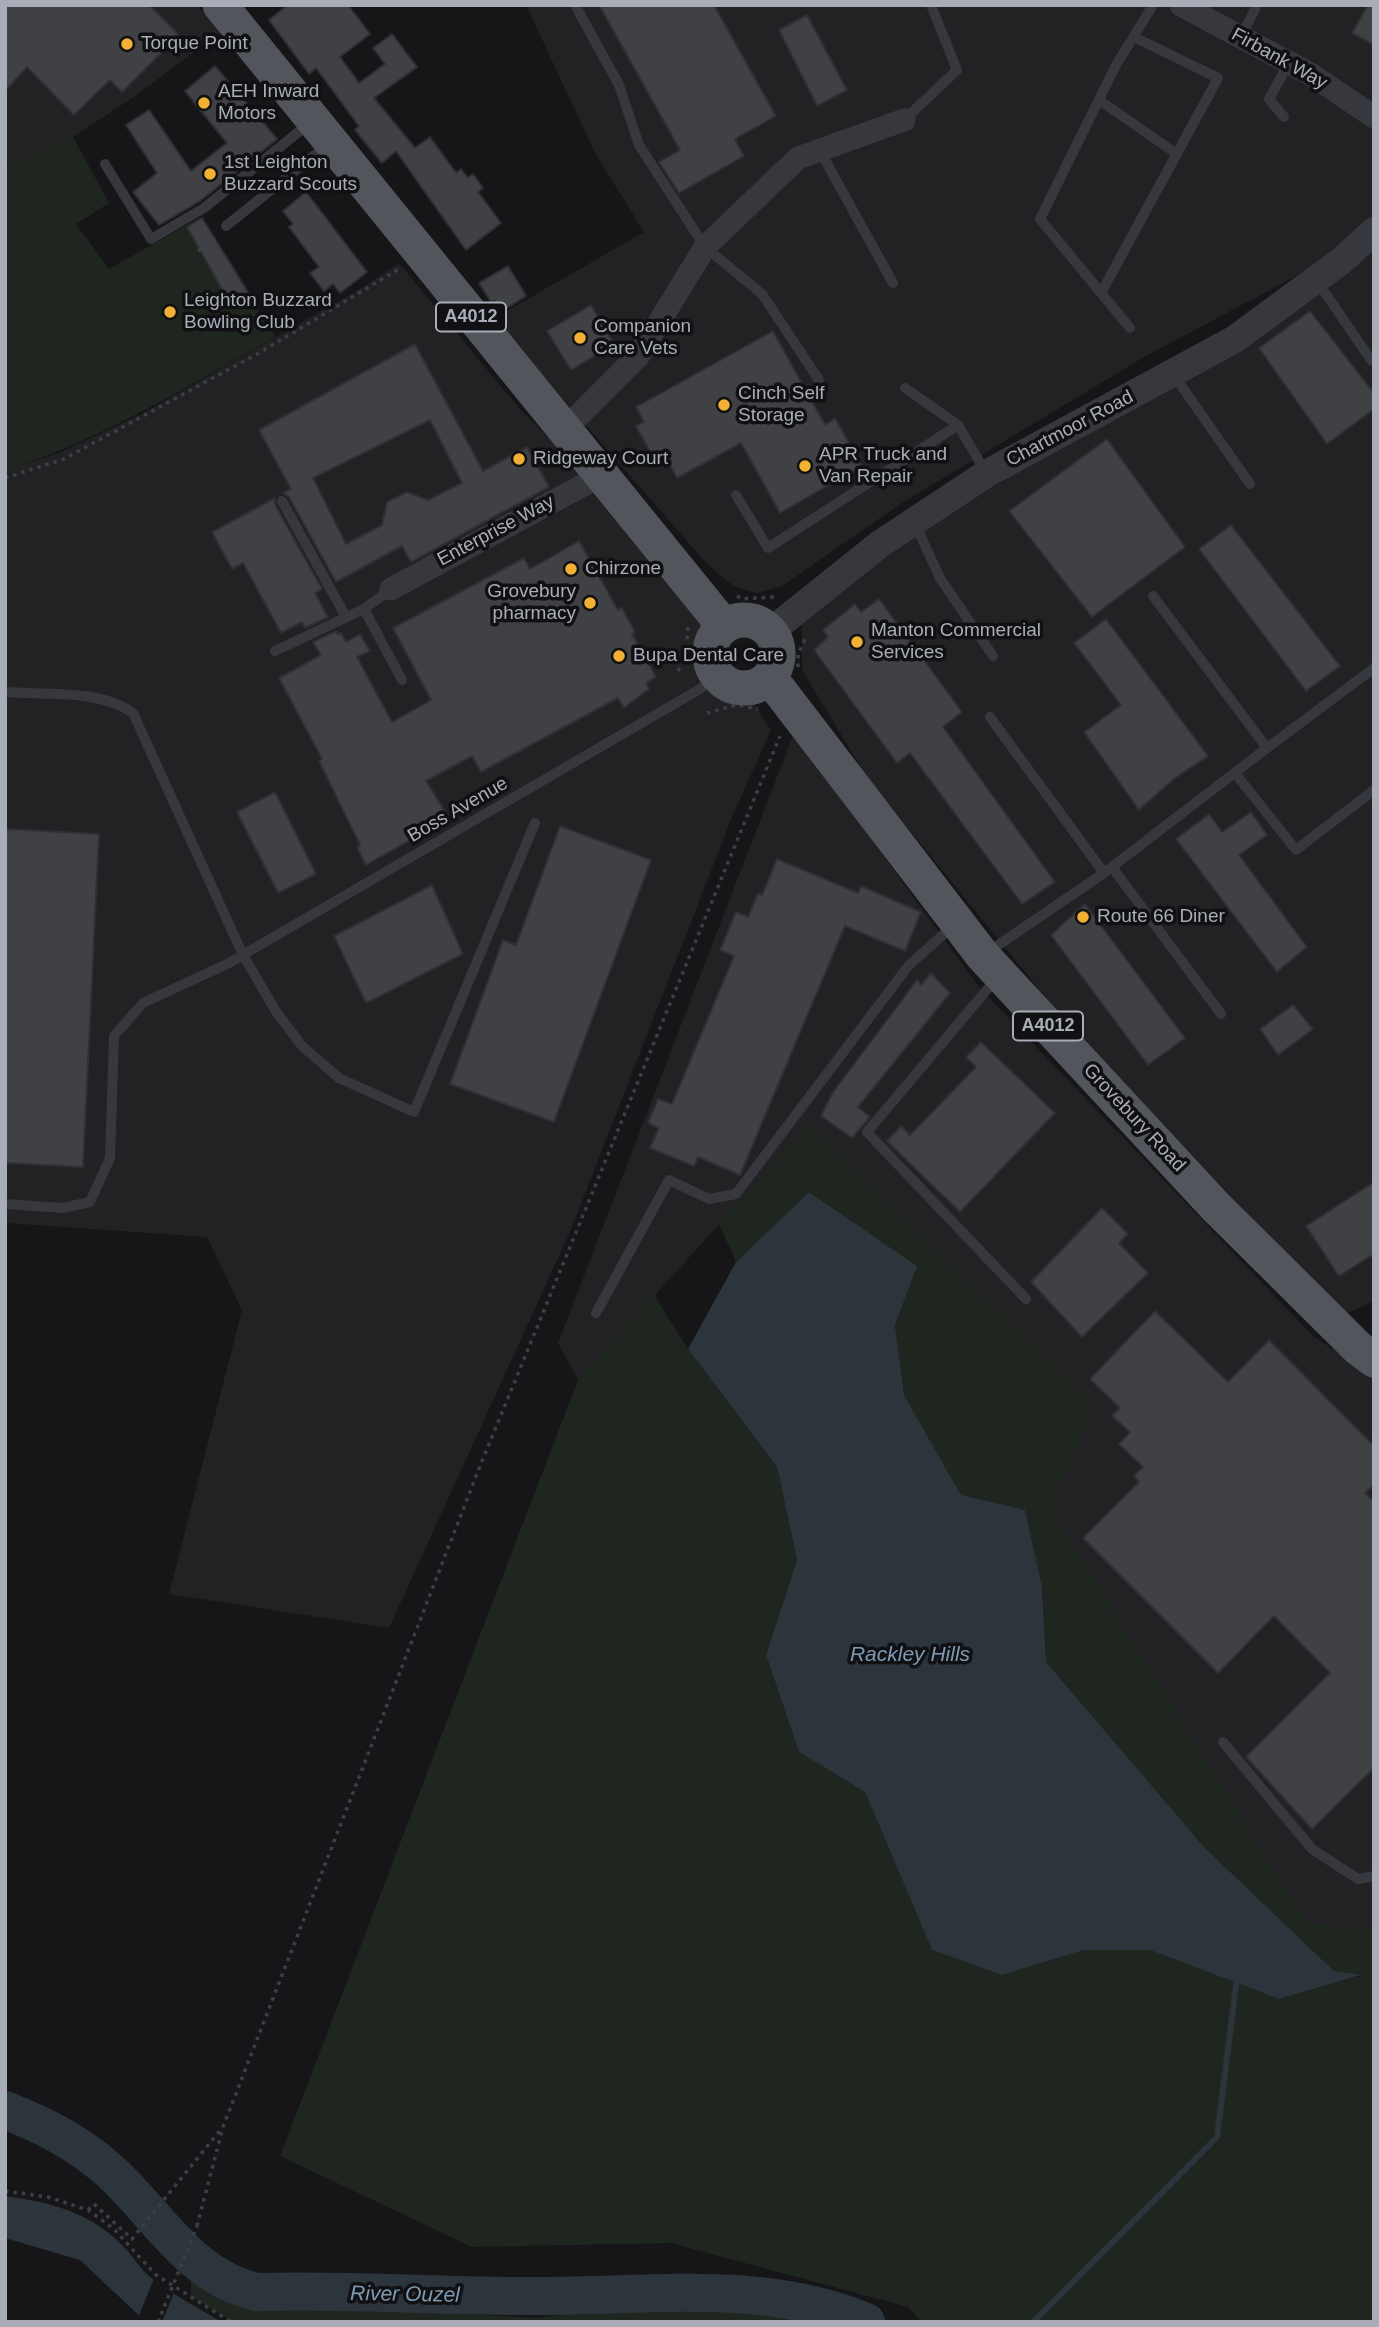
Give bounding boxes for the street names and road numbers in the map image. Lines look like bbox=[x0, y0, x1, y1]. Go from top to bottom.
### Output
street label: Firbank Way bbox=[1227, 23, 1331, 95]
road number: A4012 bbox=[436, 302, 506, 332]
street label: Chartmoor Road bbox=[1003, 386, 1137, 472]
street label: Enterprise Way bbox=[434, 491, 558, 571]
street label: Boss Avenue bbox=[404, 772, 512, 848]
road number: A4012 bbox=[1013, 1012, 1083, 1041]
street label: Grovebury Road bbox=[1078, 1059, 1190, 1177]

